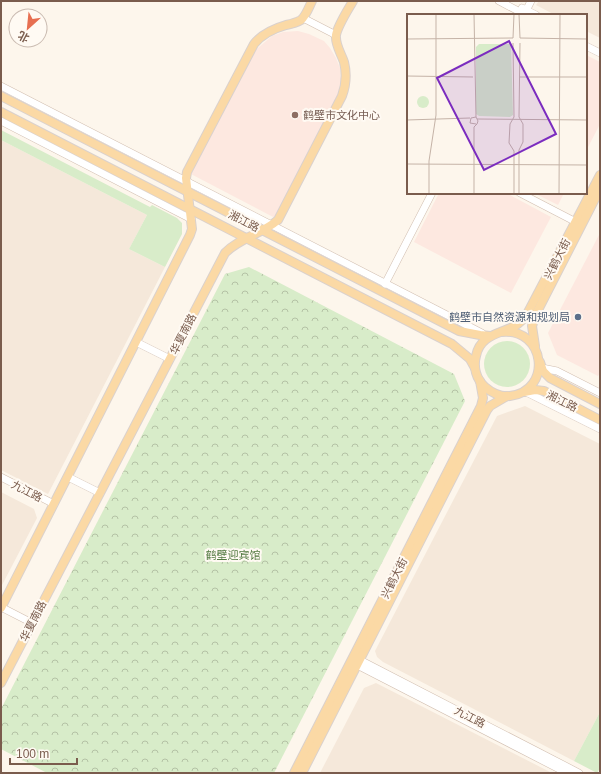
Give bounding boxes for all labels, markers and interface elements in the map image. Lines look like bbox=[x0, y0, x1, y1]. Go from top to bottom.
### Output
north arrow bbox=[8, 8, 48, 48]
inset map bbox=[407, 14, 587, 194]
text: 北 bbox=[16, 29, 31, 45]
place label: 鹤壁市文化中心 bbox=[303, 109, 380, 121]
marker: 鹤壁市文化中心 bbox=[290, 110, 300, 120]
street label: 湘江路 bbox=[227, 208, 261, 234]
street label: 兴鹤大街 bbox=[542, 237, 572, 281]
place label: 鹤壁市自然资源和规划局 bbox=[449, 311, 570, 323]
street label: 华夏南路 bbox=[168, 312, 198, 356]
marker: 鹤壁市自然资源和规划局 bbox=[573, 312, 583, 322]
street label: 湘江路 bbox=[545, 388, 579, 414]
street label: 九江路 bbox=[10, 478, 44, 504]
park label: 鹤壁迎宾馆 bbox=[206, 549, 261, 561]
street label: 兴鹤大街 bbox=[379, 556, 409, 600]
street label: 华夏南路 bbox=[18, 599, 48, 643]
street label: 九江路 bbox=[453, 704, 487, 730]
scale bar bbox=[10, 740, 77, 766]
text: 100 m bbox=[16, 747, 49, 761]

